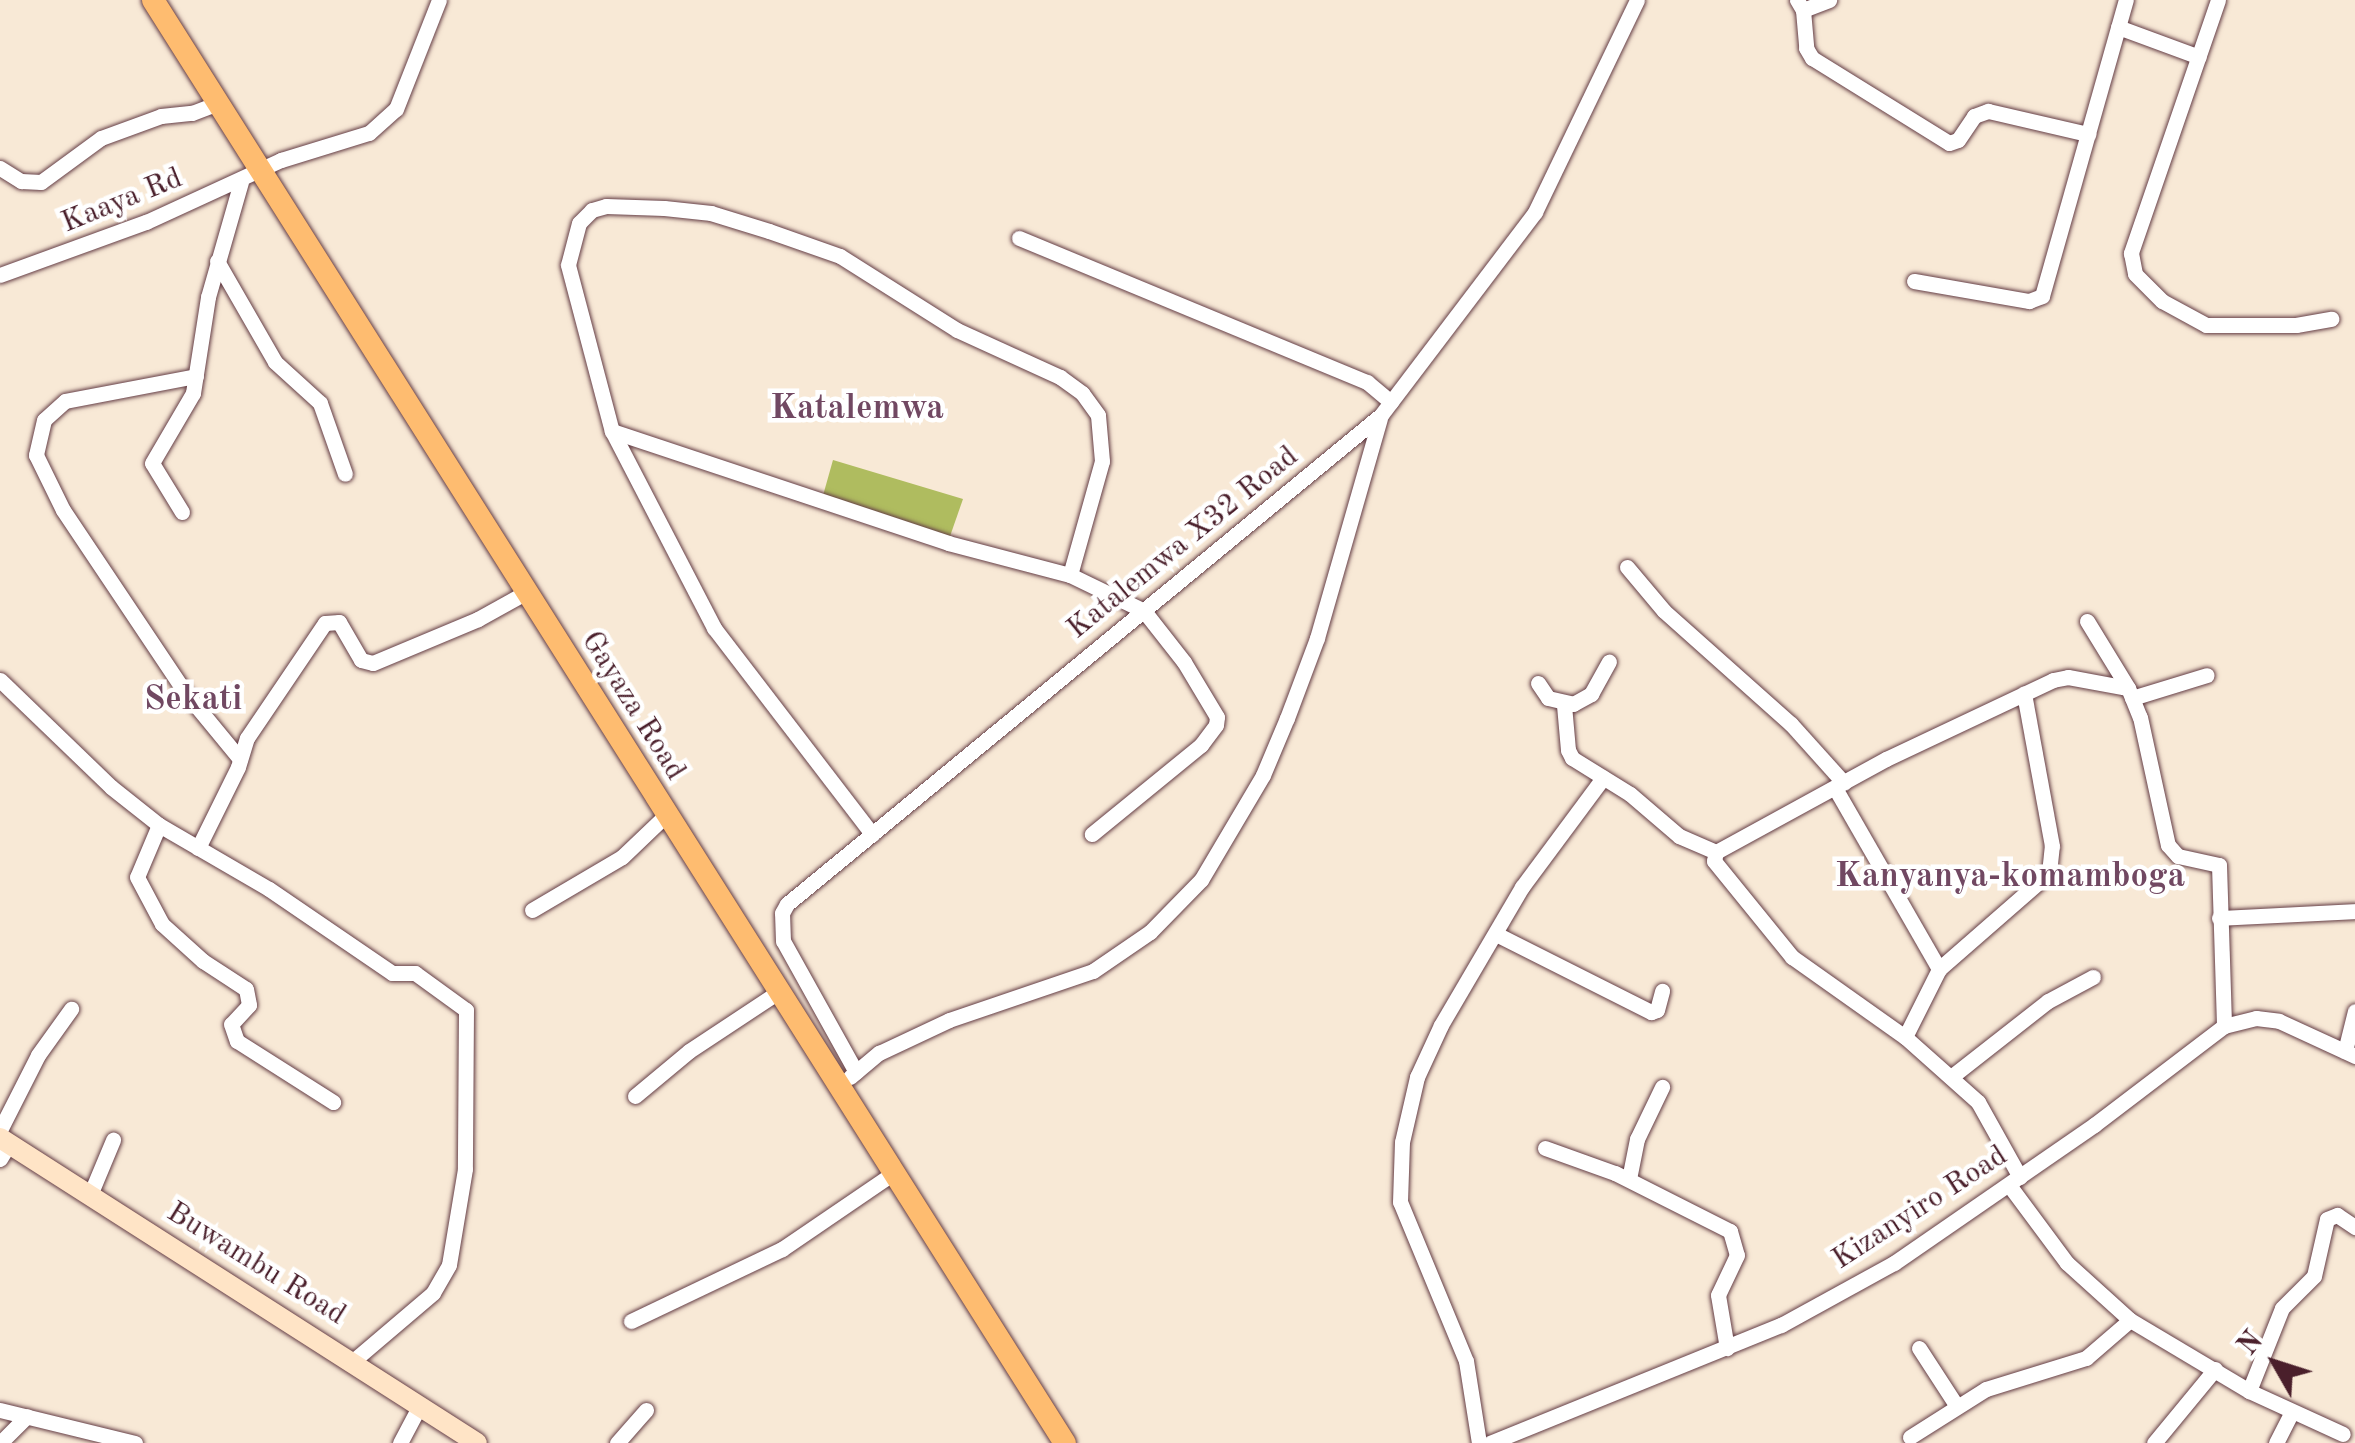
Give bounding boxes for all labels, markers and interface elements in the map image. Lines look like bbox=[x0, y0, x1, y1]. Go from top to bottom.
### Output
street label: Kaaya Rd bbox=[56, 160, 188, 242]
district label: Katalemwa bbox=[770, 388, 944, 430]
street label: Katalemwa X32 Road bbox=[1060, 439, 1306, 647]
street label: Gayaza Road bbox=[573, 625, 693, 787]
district label: Sekati bbox=[144, 679, 242, 721]
district label: Kanyanya-komamboga bbox=[1835, 856, 2185, 898]
street label: Kizanyiro Road bbox=[1826, 1138, 2014, 1278]
street label: Buwambu Road bbox=[160, 1195, 352, 1333]
north arrow bbox=[2225, 1313, 2325, 1413]
text: N bbox=[2234, 1327, 2269, 1361]

